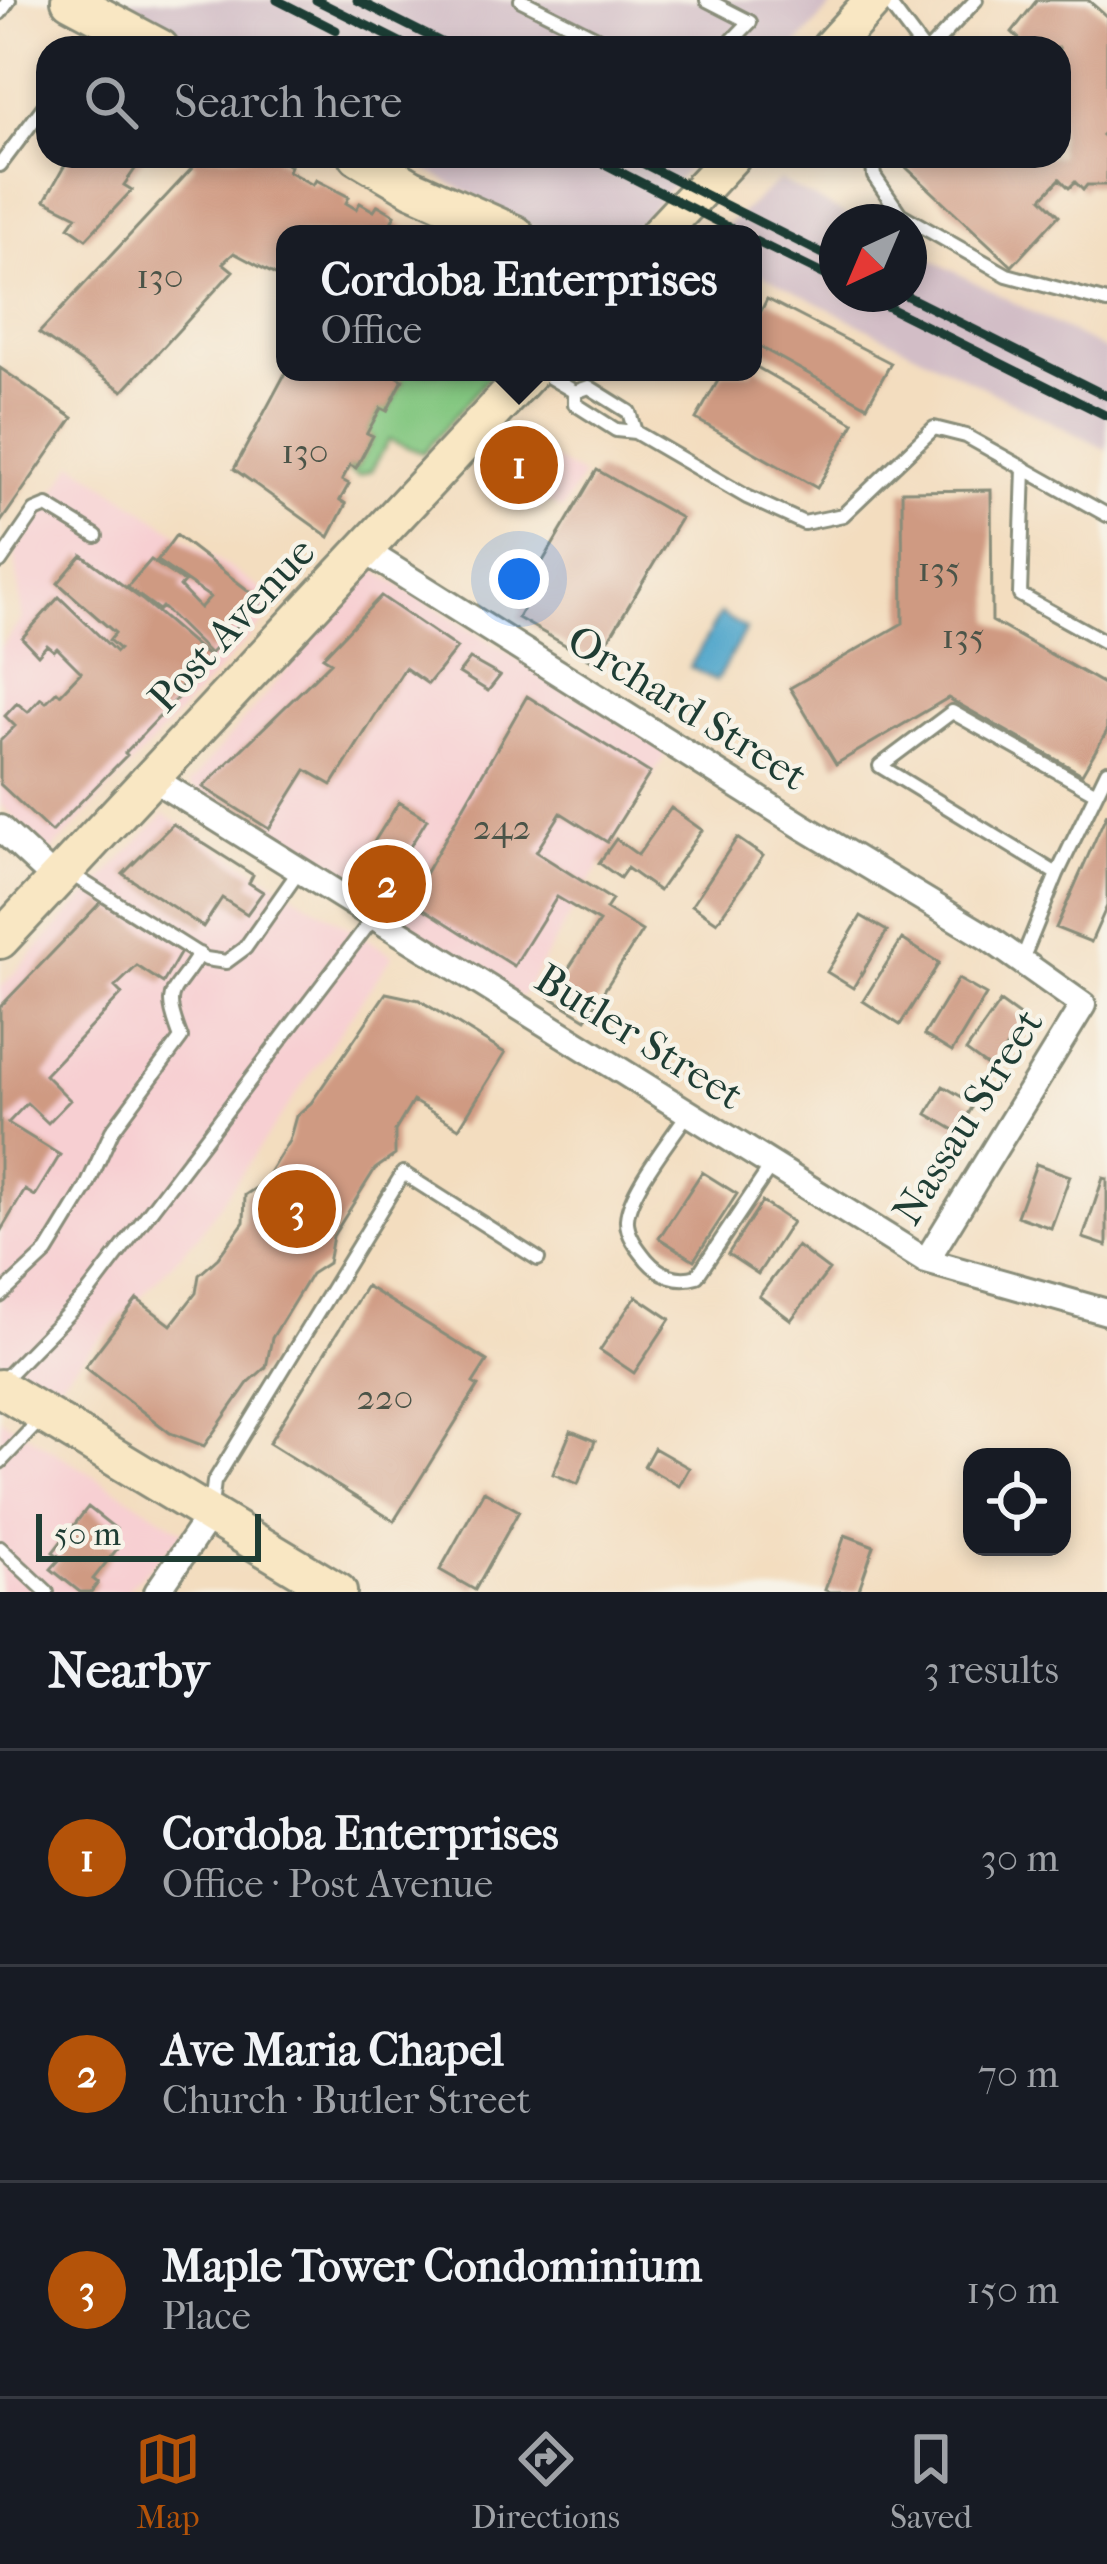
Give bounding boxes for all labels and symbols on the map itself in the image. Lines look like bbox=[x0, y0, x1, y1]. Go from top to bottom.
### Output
north arrow bbox=[819, 204, 927, 312]
house number: 130 bbox=[136, 255, 184, 297]
pin: 1 bbox=[480, 420, 558, 510]
house number: 130 bbox=[281, 430, 329, 472]
street label: Post Avenue bbox=[139, 528, 325, 722]
house number: 135 bbox=[917, 548, 961, 590]
your location bbox=[489, 549, 549, 609]
street label: Orchard Street bbox=[559, 615, 815, 801]
house number: 135 bbox=[941, 615, 985, 657]
house number: 242 bbox=[473, 806, 531, 848]
pin: 2 bbox=[348, 839, 426, 929]
street label: Butler Street bbox=[526, 954, 752, 1120]
street label: Nassau Street bbox=[882, 1000, 1054, 1234]
pin: 3 bbox=[258, 1164, 336, 1254]
house number: 220 bbox=[357, 1376, 413, 1418]
scale bar bbox=[36, 1508, 261, 1561]

